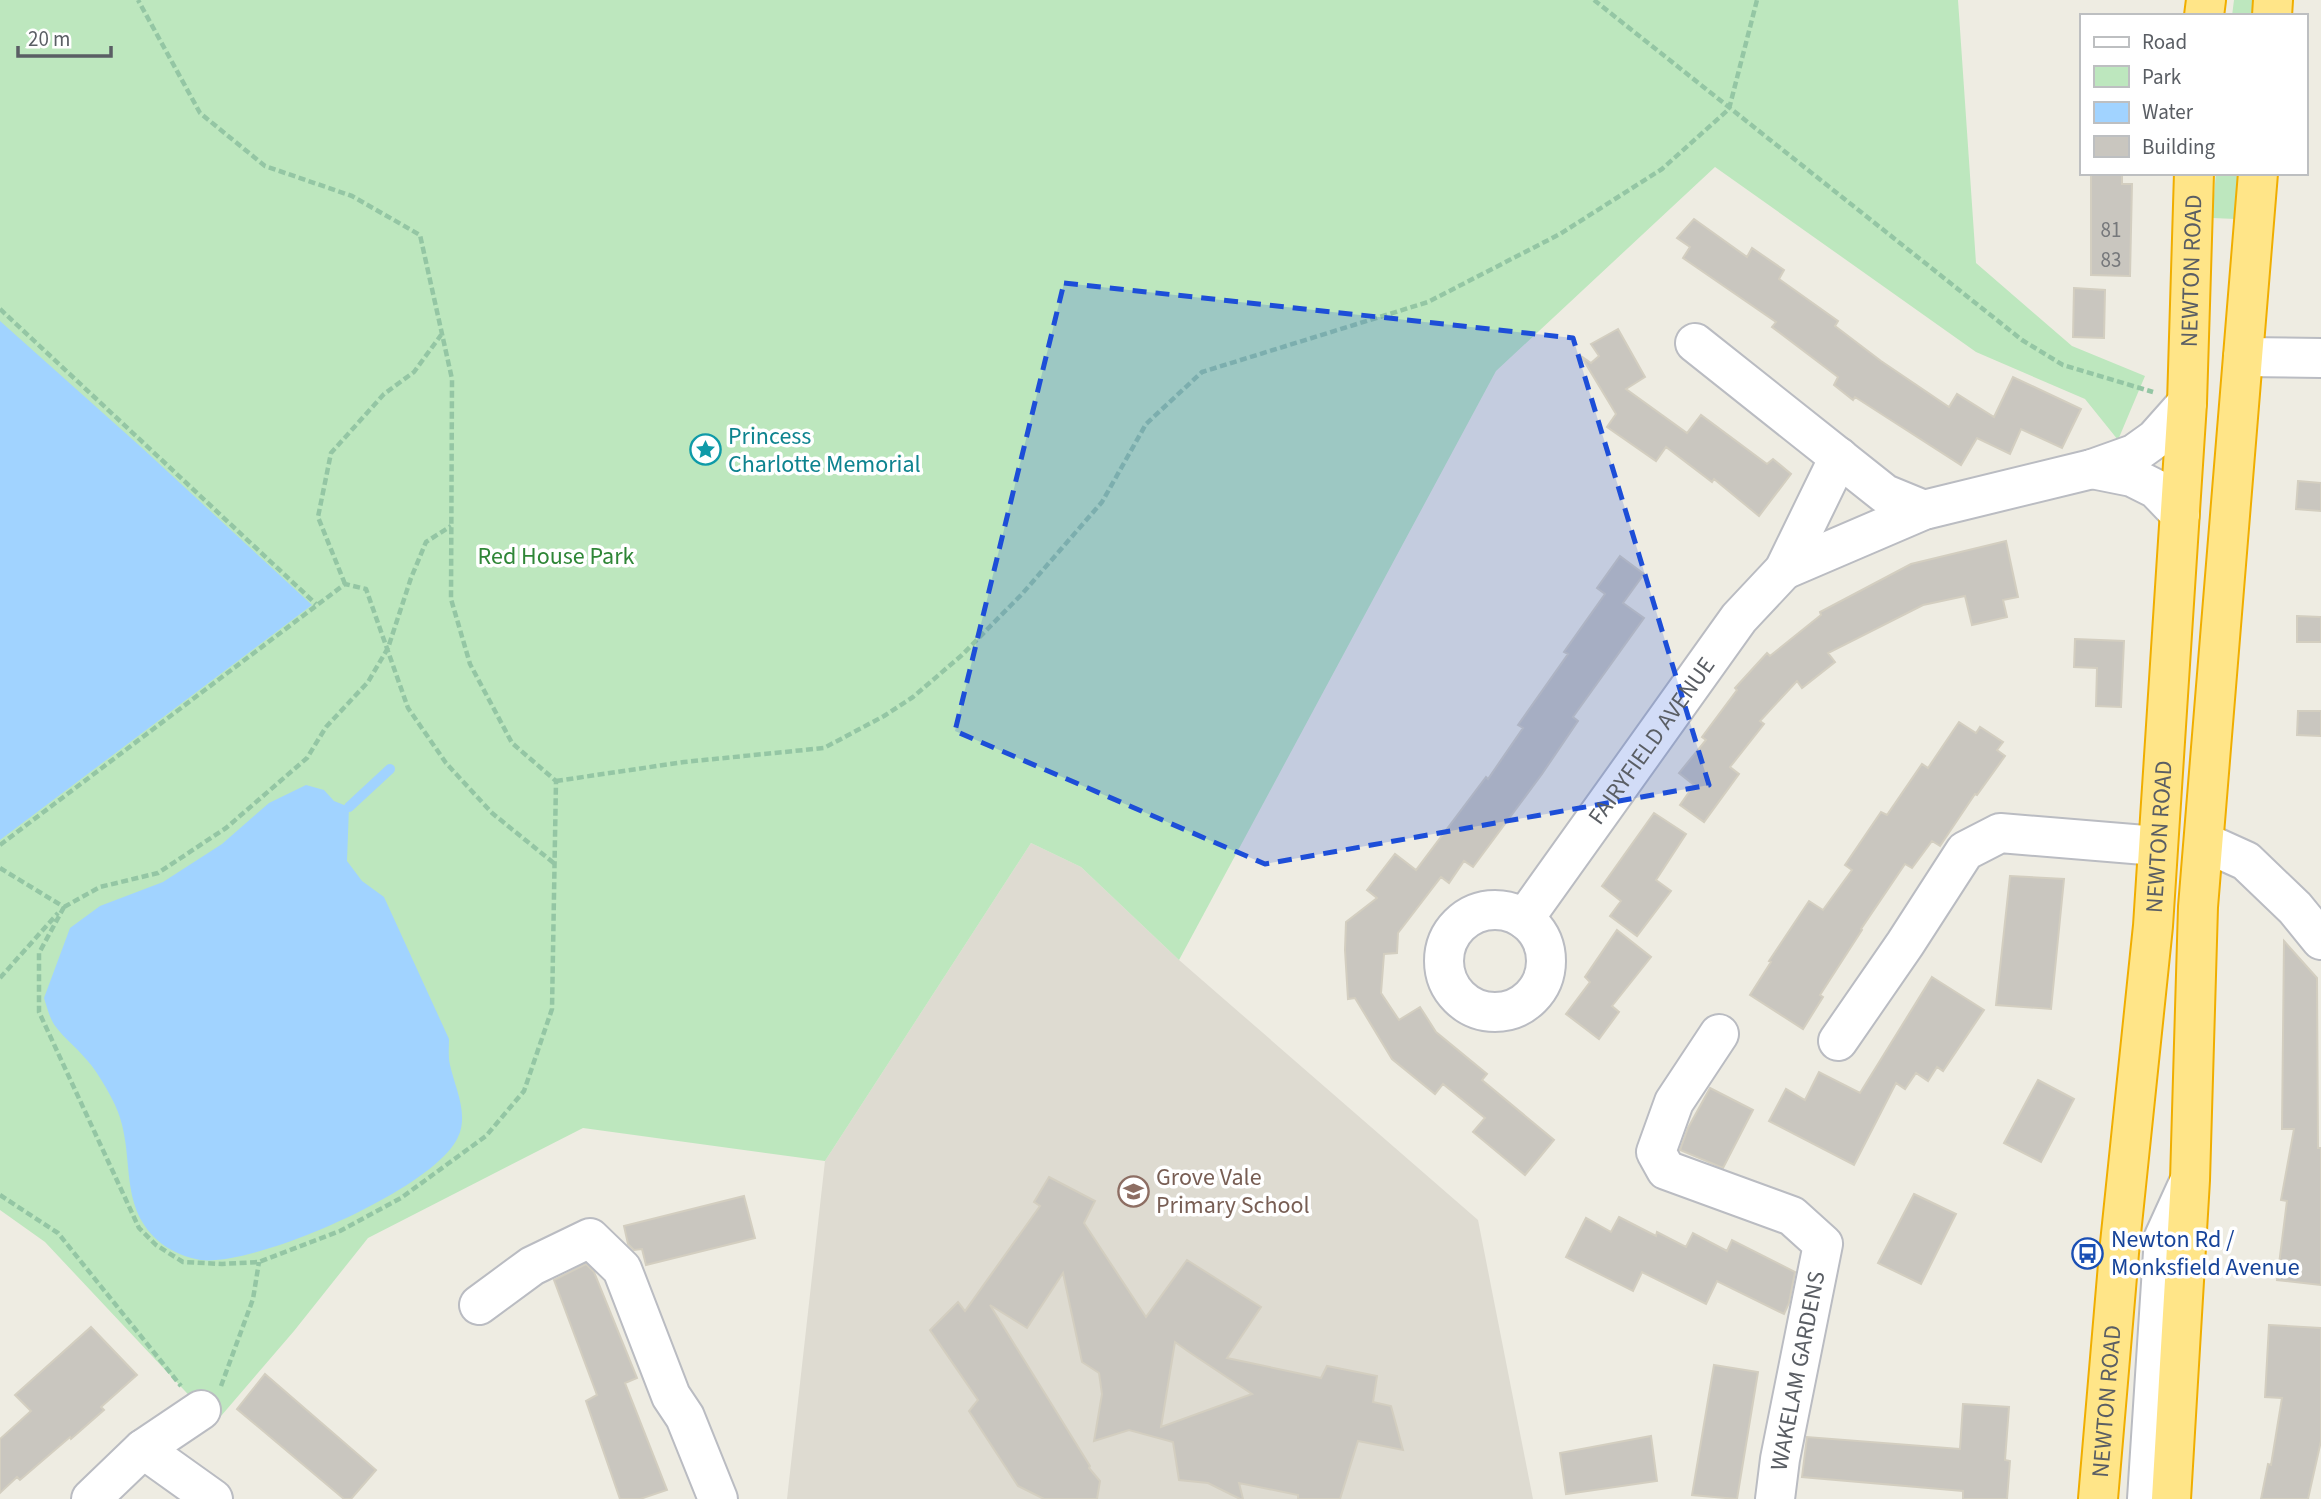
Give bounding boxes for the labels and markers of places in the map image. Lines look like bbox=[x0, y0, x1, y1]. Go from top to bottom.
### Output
place label: Princess Charlotte Memorial bbox=[728, 419, 921, 482]
place icon: Princess Charlotte Memorial bbox=[688, 433, 722, 467]
place label: Grove Vale Primary School bbox=[1156, 1160, 1310, 1223]
school or university icon: Grove Vale Primary School bbox=[1116, 1174, 1150, 1208]
place label: Newton Rd / Monksfield Avenue bbox=[2111, 1222, 2300, 1285]
bus stop icon: Newton Rd / Monksfield Avenue bbox=[2071, 1236, 2105, 1270]

